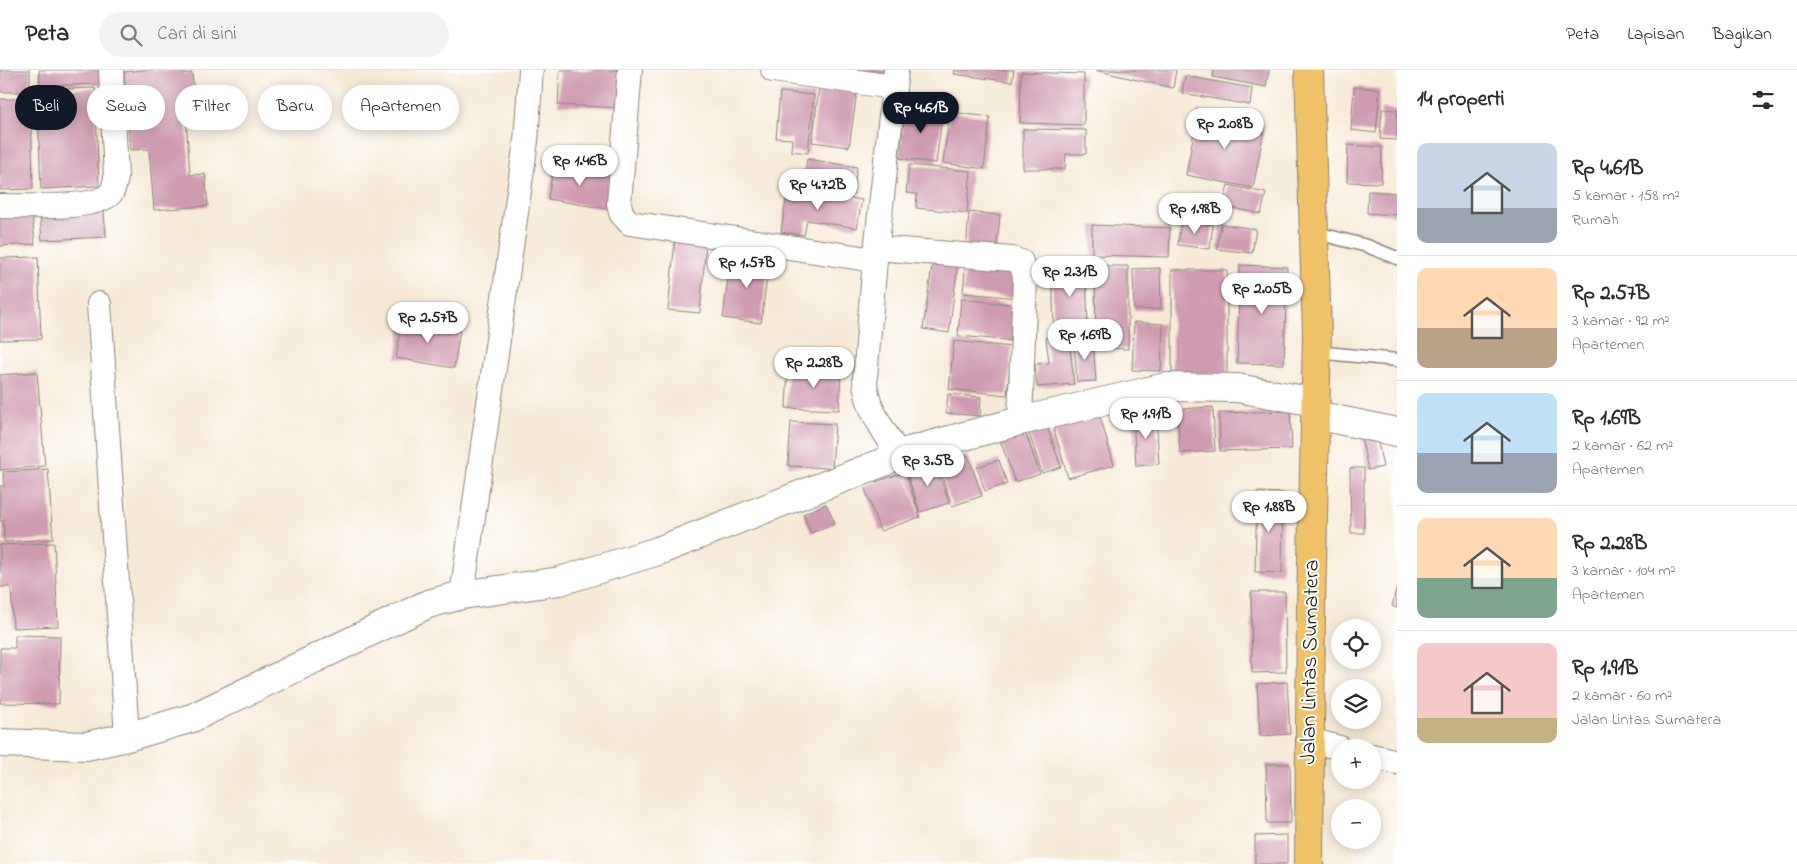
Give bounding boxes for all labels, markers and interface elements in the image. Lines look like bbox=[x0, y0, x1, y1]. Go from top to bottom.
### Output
search box bbox=[99, 12, 449, 57]
text: Peta bbox=[25, 17, 69, 52]
icon: search bbox=[117, 21, 145, 49]
text: Cari di sini bbox=[157, 21, 237, 48]
text: Peta bbox=[1566, 22, 1599, 48]
text: Lapisan bbox=[1627, 22, 1684, 48]
text: Bagikan bbox=[1712, 22, 1772, 48]
chip: Beli bbox=[15, 85, 77, 130]
chip: Sewa bbox=[87, 85, 165, 130]
chip: Filter bbox=[175, 85, 248, 130]
chip: Baru bbox=[258, 85, 332, 130]
chip: Apartemen bbox=[342, 85, 459, 130]
text: 14 properti bbox=[1417, 85, 1505, 115]
icon: filters bbox=[1749, 86, 1777, 114]
pin: Rp 4.61B bbox=[869, 92, 973, 134]
text: Rp 4.61B bbox=[894, 96, 948, 120]
pin: Rp 2.08B bbox=[1173, 108, 1277, 150]
text: Rp 2.08B bbox=[1197, 112, 1253, 136]
pin: Rp 1.46B bbox=[528, 144, 632, 187]
text: Rp 1.46B bbox=[553, 149, 607, 173]
text: Rp 4.61B bbox=[1572, 154, 1643, 184]
icon: home bbox=[1457, 163, 1517, 223]
pin: Rp 4.72B bbox=[766, 168, 870, 211]
text: Rp 4.72B bbox=[790, 173, 846, 197]
text: 5 kamar · 158 m² bbox=[1572, 184, 1680, 208]
pin: Rp 1.98B bbox=[1143, 192, 1247, 235]
text: Rp 1.98B bbox=[1169, 197, 1221, 221]
text: Rumah bbox=[1572, 208, 1619, 232]
pin: Rp 1.57B bbox=[695, 246, 799, 289]
text: Rp 1.57B bbox=[719, 251, 775, 275]
pin: Rp 2.31B bbox=[1018, 256, 1122, 298]
text: Rp 2.31B bbox=[1042, 260, 1098, 284]
pin: Rp 2.05B bbox=[1210, 272, 1314, 315]
text: Rp 2.05B bbox=[1232, 277, 1292, 301]
text: Rp 2.57B bbox=[1572, 279, 1650, 309]
icon: home bbox=[1457, 288, 1517, 348]
pin: Rp 2.57B bbox=[376, 302, 480, 344]
text: Rp 2.57B bbox=[398, 306, 458, 330]
text: 3 kamar · 92 m² bbox=[1572, 309, 1670, 333]
pin: Rp 1.69B bbox=[1033, 318, 1137, 361]
text: Rp 1.69B bbox=[1059, 323, 1111, 347]
text: Apartemen bbox=[1572, 333, 1644, 357]
pin: Rp 2.28B bbox=[762, 346, 866, 389]
text: Rp 2.28B bbox=[785, 351, 843, 375]
pin: Rp 1.91B bbox=[1094, 398, 1198, 440]
text: Rp 1.91B bbox=[1121, 402, 1171, 426]
text: Rp 1.69B bbox=[1572, 404, 1641, 434]
icon: home bbox=[1457, 413, 1517, 473]
text: 2 kamar · 62 m² bbox=[1572, 434, 1673, 458]
pin: Rp 3.5B bbox=[882, 444, 974, 487]
text: Rp 3.5B bbox=[902, 449, 954, 473]
text: Apartemen bbox=[1572, 458, 1644, 482]
pin: Rp 1.88B bbox=[1217, 490, 1321, 533]
text: Rp 1.88B bbox=[1243, 495, 1295, 519]
text: Rp 2.28B bbox=[1572, 529, 1647, 559]
icon: home bbox=[1457, 538, 1517, 598]
street label: Jalan Lintas Sumatera bbox=[1293, 559, 1329, 765]
text: 3 kamar · 104 m² bbox=[1572, 559, 1675, 583]
text: Apartemen bbox=[1572, 583, 1644, 607]
map controls bbox=[1331, 619, 1381, 849]
button: locate bbox=[1331, 619, 1381, 669]
text: Rp 1.91B bbox=[1572, 654, 1638, 684]
icon: home bbox=[1457, 663, 1517, 723]
button: layers bbox=[1331, 679, 1381, 729]
text: 2 kamar · 60 m² bbox=[1572, 684, 1672, 708]
text: Jalan Lintas Sumatera bbox=[1572, 708, 1721, 732]
button: + bbox=[1331, 739, 1381, 789]
button: − bbox=[1331, 799, 1381, 849]

